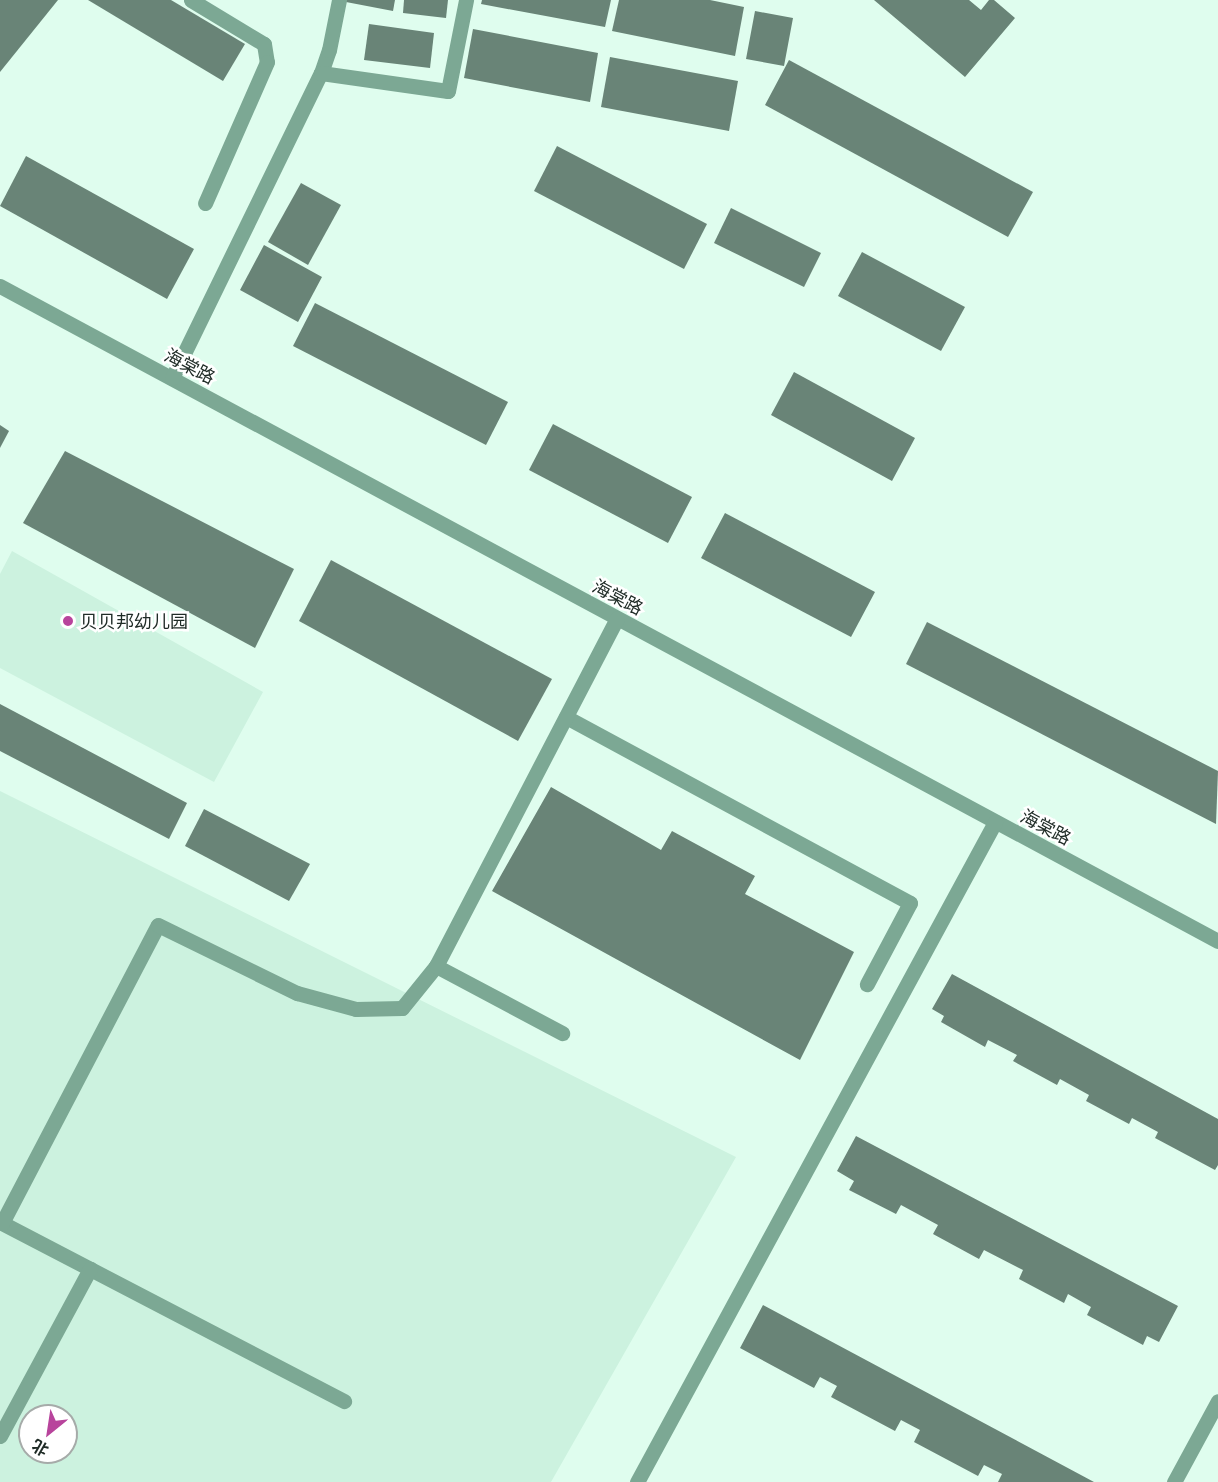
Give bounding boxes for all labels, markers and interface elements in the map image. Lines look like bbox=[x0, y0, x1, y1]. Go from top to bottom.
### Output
street label: 海棠路 bbox=[161, 344, 219, 388]
street label: 海棠路 bbox=[589, 575, 647, 619]
place label: 贝贝邦幼儿园 bbox=[80, 610, 188, 632]
marker: 贝贝邦幼儿园 bbox=[61, 614, 75, 628]
street label: 海棠路 bbox=[1017, 805, 1075, 849]
north arrow bbox=[18, 1404, 78, 1464]
text: 北 bbox=[29, 1436, 51, 1460]

